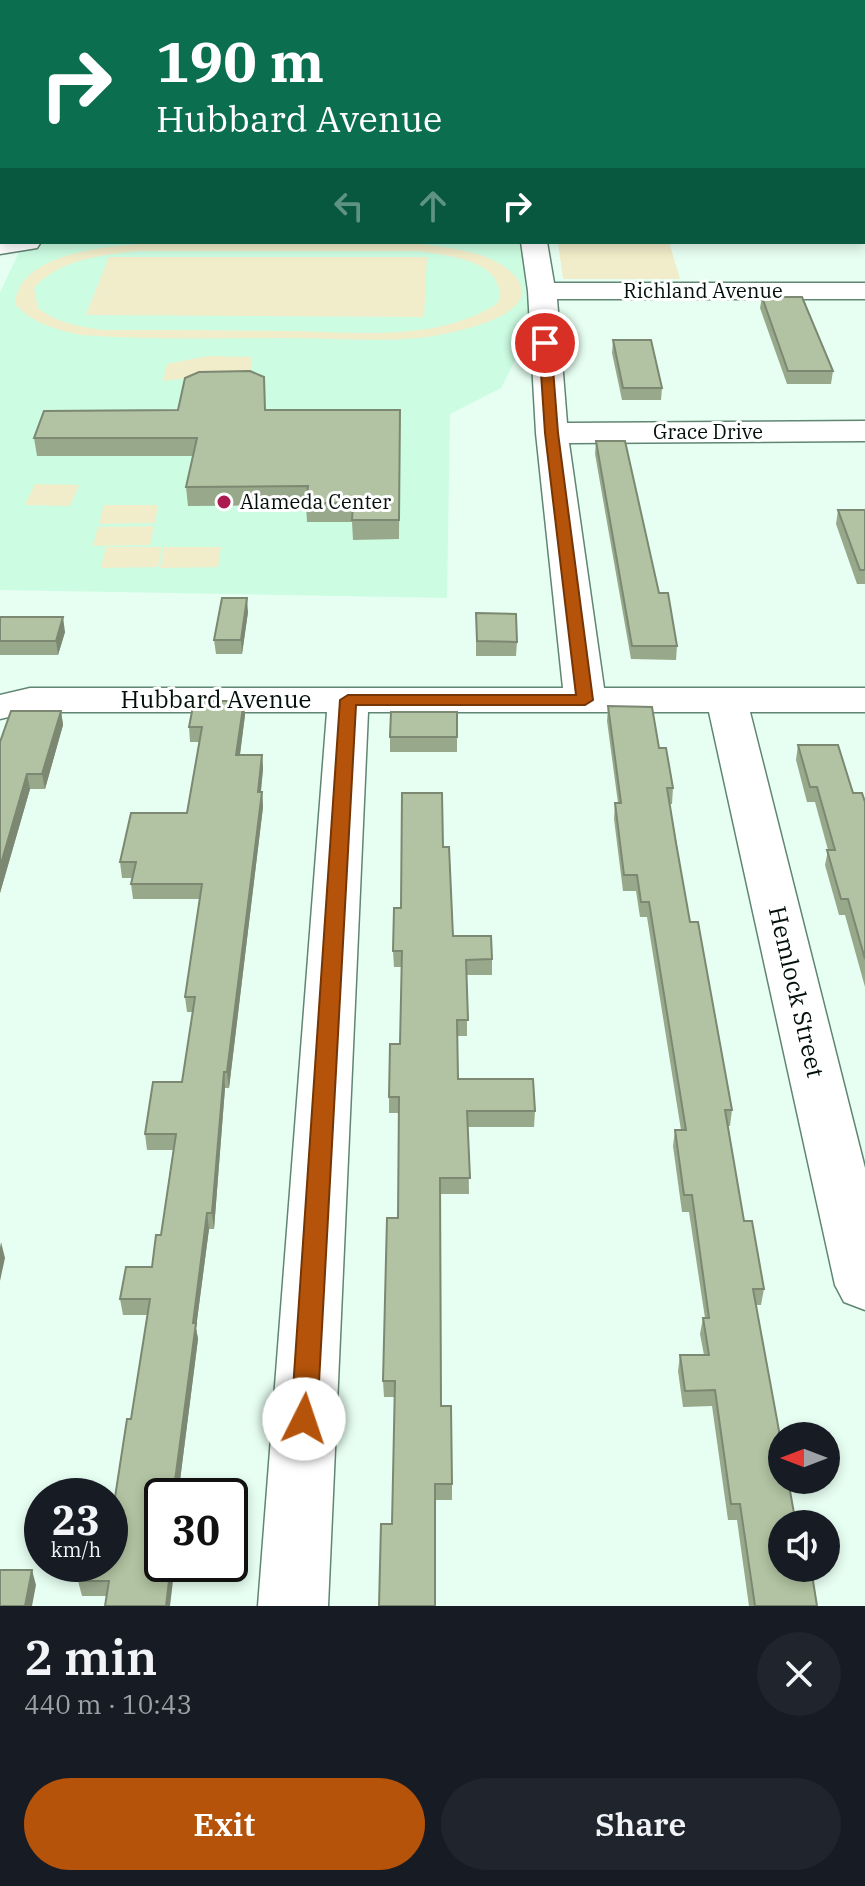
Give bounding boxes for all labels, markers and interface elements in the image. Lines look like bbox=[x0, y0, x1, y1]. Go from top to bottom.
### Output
text: 190 m bbox=[156, 25, 324, 97]
icon: right bbox=[24, 32, 128, 136]
text: Hubbard Avenue bbox=[156, 95, 442, 142]
icon: left bbox=[327, 184, 371, 228]
icon: ahead bbox=[411, 184, 455, 228]
icon: right bbox=[495, 184, 539, 228]
street label: Richland Avenue bbox=[623, 277, 783, 304]
pin bbox=[511, 309, 579, 377]
icon: arrive bbox=[523, 321, 567, 365]
street label: Grace Drive bbox=[653, 418, 763, 445]
place label: Alameda Center bbox=[240, 488, 391, 515]
marker: Alameda Center bbox=[215, 493, 233, 511]
street label: Hubbard Avenue bbox=[121, 683, 311, 715]
street label: Hemlock Street bbox=[762, 903, 832, 1081]
position arrow bbox=[262, 1377, 346, 1461]
north arrow bbox=[768, 1422, 840, 1494]
map controls bbox=[768, 1422, 840, 1582]
speed limit sign: 30 bbox=[144, 1478, 248, 1582]
text: 23 bbox=[52, 1494, 100, 1546]
button: sound bbox=[768, 1510, 840, 1582]
text: km/h bbox=[51, 1536, 101, 1563]
text: 2 min bbox=[24, 1626, 157, 1688]
button: close bbox=[757, 1632, 841, 1716]
text: 440 m · 10:43 bbox=[24, 1687, 192, 1721]
button: Exit bbox=[24, 1778, 425, 1870]
button: Share bbox=[441, 1778, 841, 1870]

